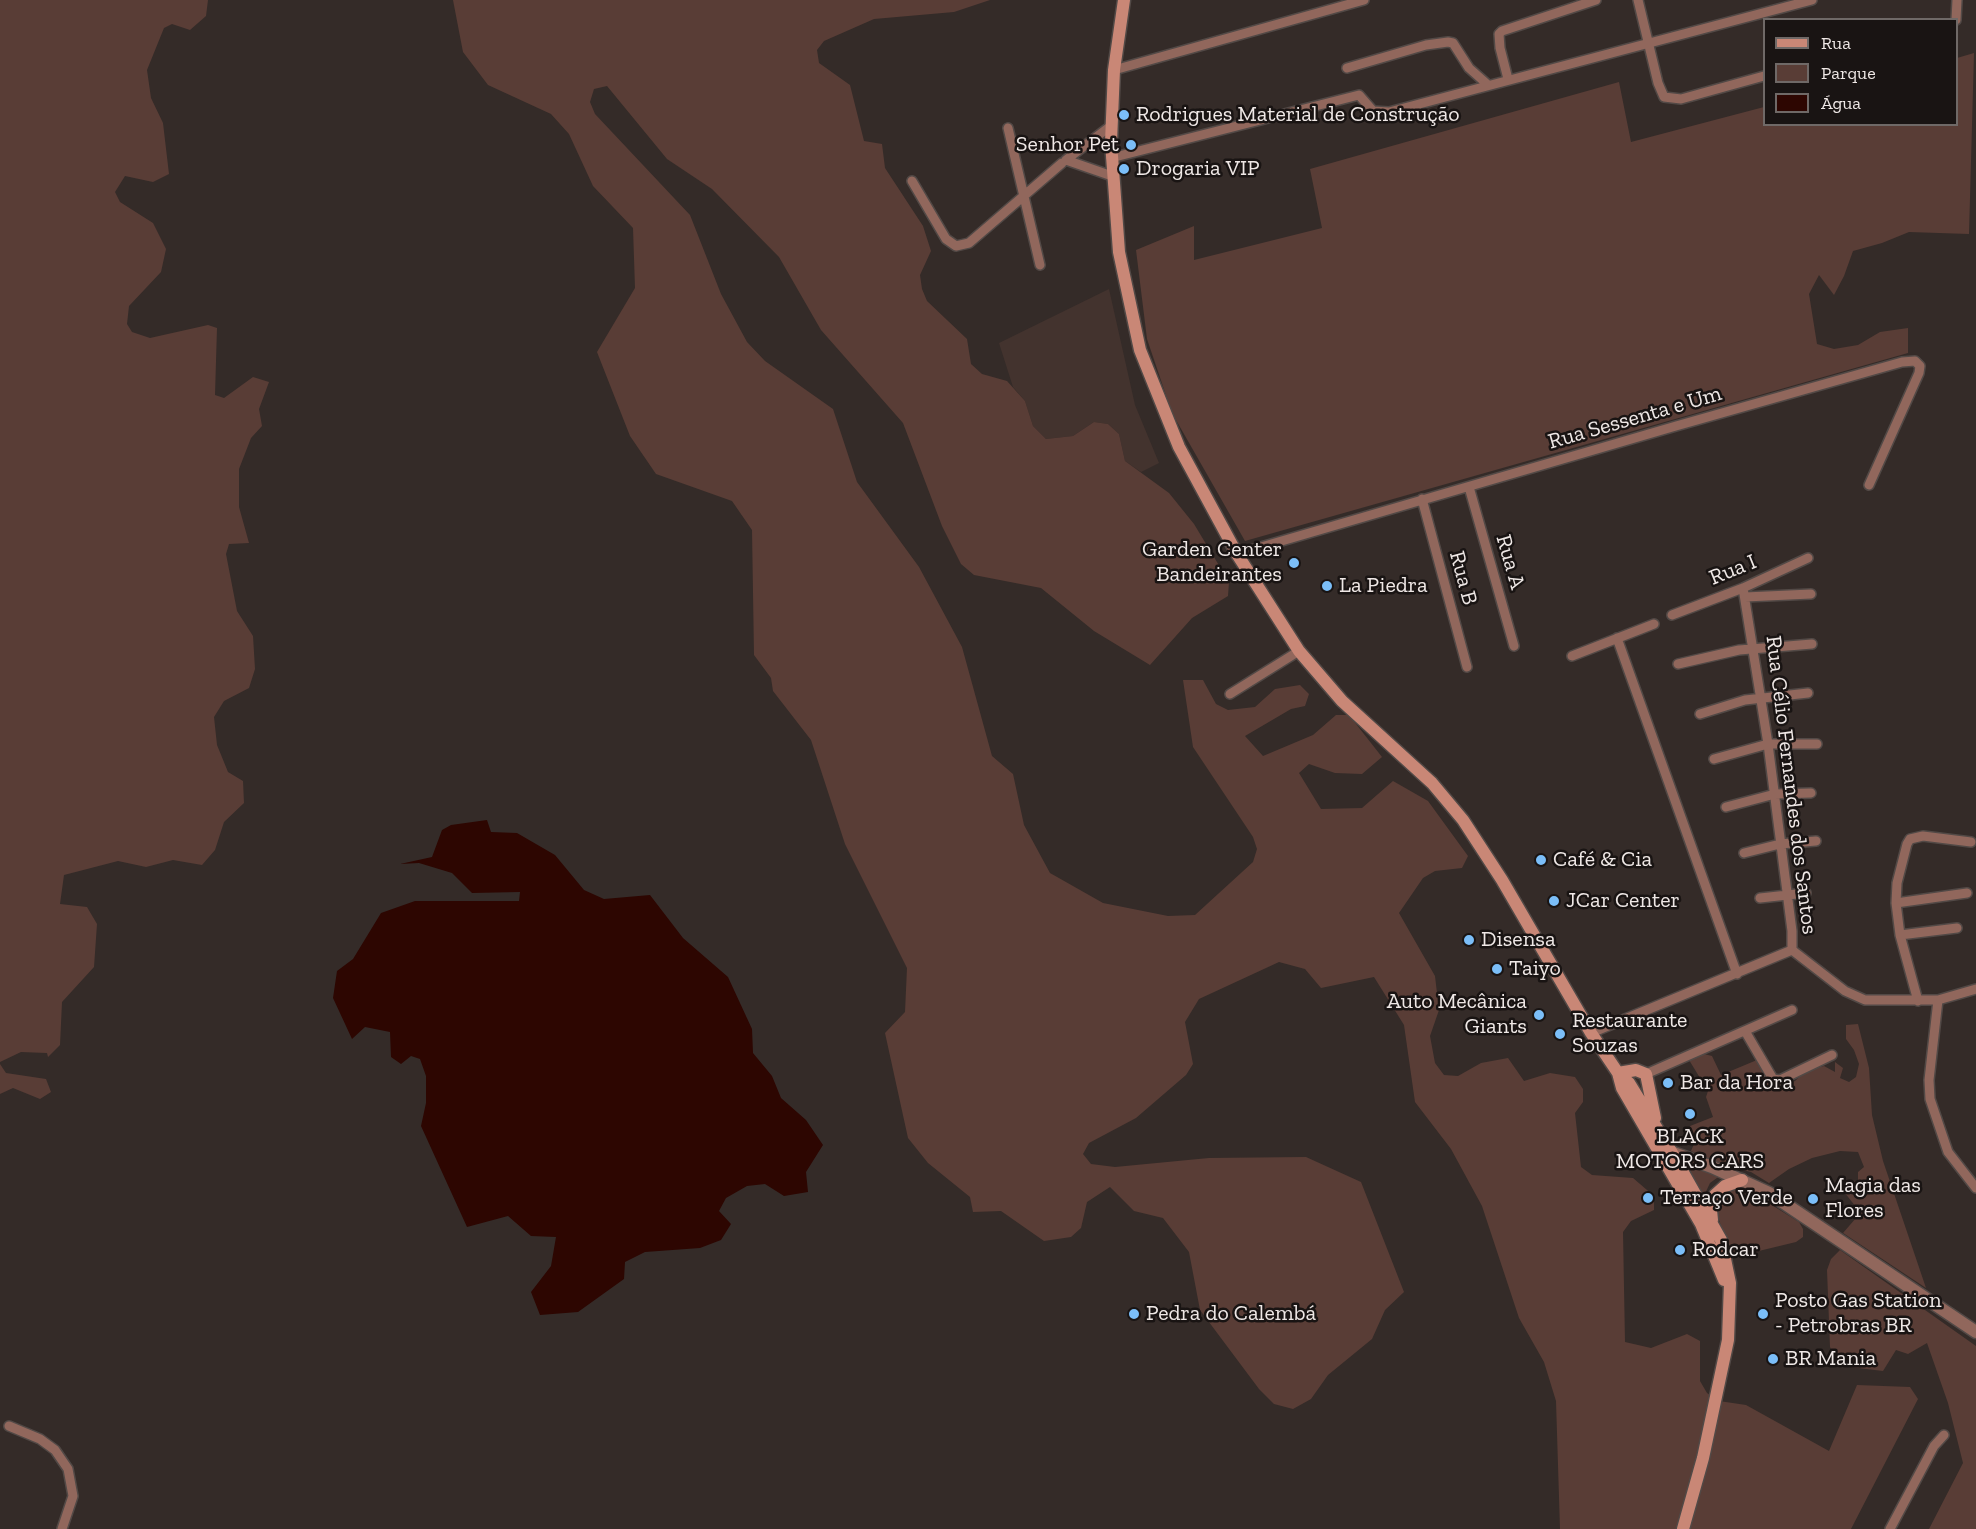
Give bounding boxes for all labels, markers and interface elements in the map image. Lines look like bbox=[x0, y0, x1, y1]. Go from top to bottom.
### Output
legend bbox=[1763, 18, 1958, 126]
text: Rua bbox=[1821, 32, 1851, 54]
text: Parque bbox=[1821, 62, 1876, 84]
text: Água bbox=[1821, 92, 1861, 114]
place label: Rodrigues Material de Construção bbox=[1136, 102, 1460, 128]
marker: Rodrigues Material de Construção bbox=[1117, 108, 1131, 122]
place label: Senhor Pet bbox=[1016, 132, 1119, 158]
marker: Senhor Pet bbox=[1124, 138, 1138, 152]
place label: Drogaria VIP bbox=[1136, 156, 1260, 182]
marker: Drogaria VIP bbox=[1117, 162, 1131, 176]
street label: Rua Sessenta e Um bbox=[1545, 381, 1725, 455]
street label: Rua A bbox=[1490, 532, 1530, 592]
place label: Garden Center Bandeirantes bbox=[1142, 537, 1282, 588]
street label: Rua B bbox=[1443, 548, 1483, 608]
street label: Rua I bbox=[1706, 549, 1760, 591]
marker: Garden Center Bandeirantes bbox=[1287, 556, 1301, 570]
place label: La Piedra bbox=[1339, 573, 1428, 599]
marker: La Piedra bbox=[1320, 579, 1334, 593]
street label: Rua Célio Fernandes dos Santos bbox=[1760, 634, 1822, 936]
place label: Café & Cia bbox=[1553, 847, 1652, 873]
marker: Café & Cia bbox=[1534, 853, 1548, 867]
place label: JCar Center bbox=[1566, 888, 1680, 914]
marker: JCar Center bbox=[1547, 894, 1561, 908]
place label: Disensa bbox=[1481, 927, 1556, 953]
marker: Disensa bbox=[1462, 933, 1476, 947]
place label: Taiyo bbox=[1509, 956, 1561, 982]
marker: Taiyo bbox=[1490, 962, 1504, 976]
place label: Auto Mecânica Giants bbox=[1387, 989, 1527, 1040]
marker: Auto Mecânica Giants bbox=[1532, 1008, 1546, 1022]
place label: Restaurante Souzas bbox=[1572, 1008, 1687, 1060]
marker: Restaurante Souzas bbox=[1553, 1027, 1567, 1041]
place label: Bar da Hora bbox=[1680, 1070, 1793, 1096]
marker: Bar da Hora bbox=[1661, 1076, 1675, 1090]
marker: BLACK MOTORS CARS bbox=[1683, 1107, 1697, 1121]
place label: BLACK MOTORS CARS bbox=[1616, 1124, 1764, 1176]
place label: Magia das Flores bbox=[1825, 1173, 1921, 1224]
place label: Terraço Verde bbox=[1660, 1185, 1793, 1211]
marker: Terraço Verde bbox=[1641, 1191, 1655, 1205]
marker: Magia das Flores bbox=[1806, 1192, 1820, 1206]
place label: Rodcar bbox=[1692, 1237, 1759, 1263]
marker: Rodcar bbox=[1673, 1243, 1687, 1257]
place label: Posto Gas Station - Petrobras BR bbox=[1775, 1288, 1942, 1340]
place label: Pedra do Calembá bbox=[1146, 1301, 1316, 1327]
marker: Pedra do Calembá bbox=[1127, 1307, 1141, 1321]
marker: Posto Gas Station - Petrobras BR bbox=[1756, 1307, 1770, 1321]
place label: BR Mania bbox=[1785, 1346, 1876, 1372]
marker: BR Mania bbox=[1766, 1352, 1780, 1366]

